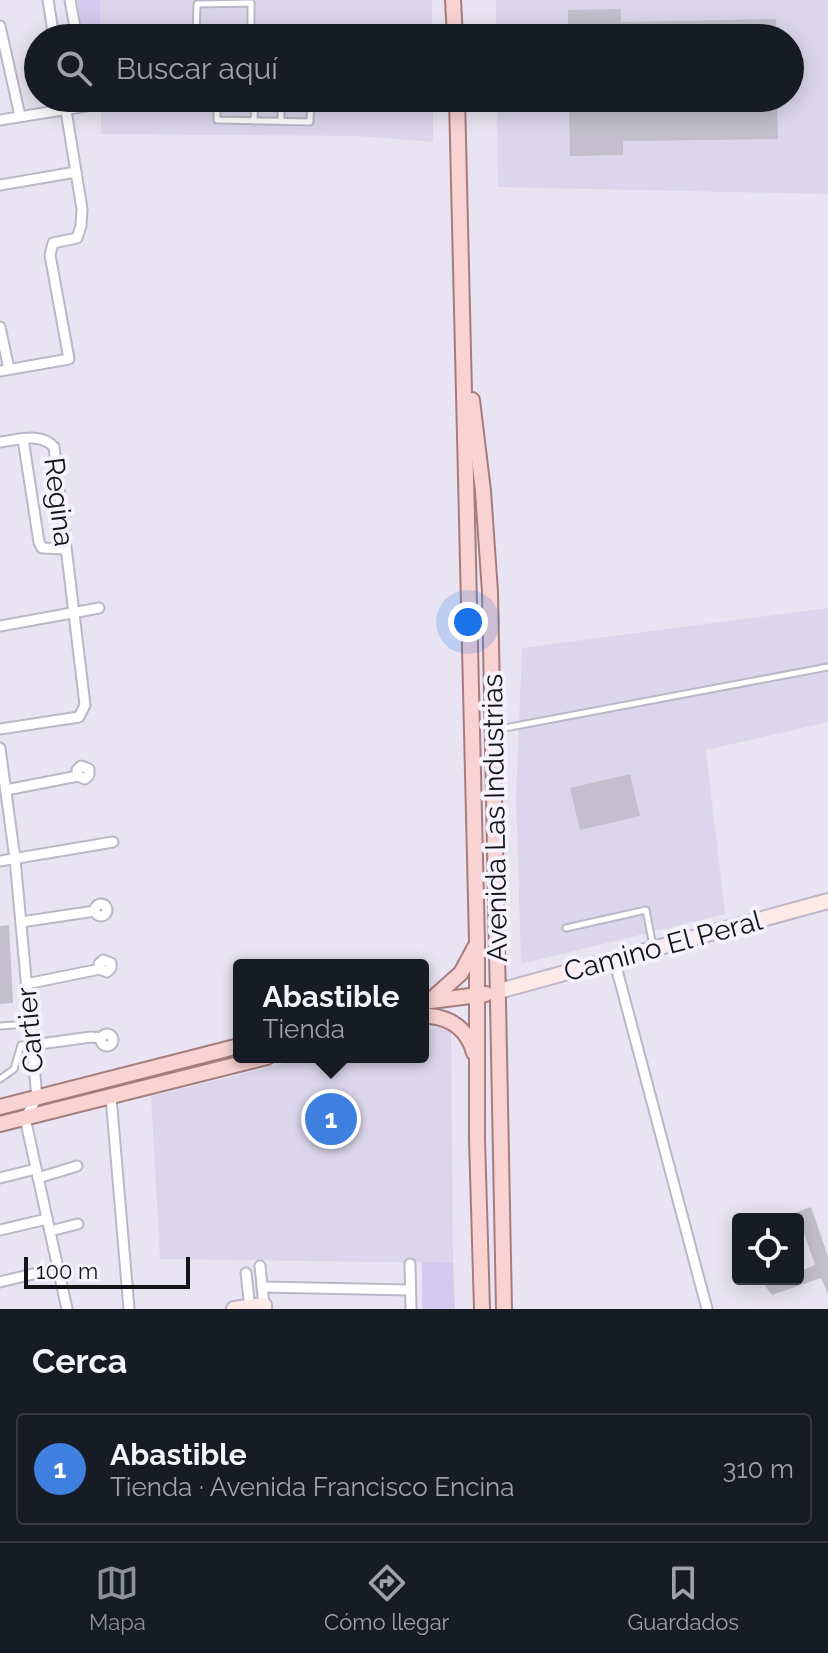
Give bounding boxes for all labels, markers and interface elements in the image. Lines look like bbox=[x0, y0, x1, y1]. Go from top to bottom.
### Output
search box bbox=[24, 24, 804, 112]
icon: search bbox=[52, 46, 96, 90]
text: Buscar aquí bbox=[116, 51, 278, 86]
street label: Regina bbox=[37, 456, 81, 548]
your location bbox=[448, 602, 488, 642]
street label: Avenida Las Industrias bbox=[476, 674, 514, 962]
street label: Camino El Peral bbox=[560, 904, 766, 988]
popup bbox=[233, 959, 429, 1063]
text: Abastible bbox=[263, 979, 399, 1014]
street label: Cartier bbox=[10, 986, 50, 1074]
text: Tienda bbox=[263, 1014, 345, 1044]
pin: 1 bbox=[305, 1089, 357, 1149]
map controls bbox=[732, 1213, 804, 1285]
button: locate bbox=[732, 1213, 804, 1285]
scale bar bbox=[24, 1253, 190, 1289]
text: 100 m bbox=[36, 1258, 98, 1284]
text: Cerca bbox=[32, 1341, 127, 1381]
text: Abastible bbox=[110, 1437, 247, 1472]
text: 1 bbox=[54, 1454, 66, 1484]
text: 310 m bbox=[723, 1454, 794, 1484]
text: Tienda · Avenida Francisco Encina bbox=[110, 1472, 514, 1502]
tab: Mapa bbox=[89, 1561, 146, 1635]
tab: Cómo llegar bbox=[324, 1561, 449, 1635]
tab: Guardados bbox=[628, 1561, 739, 1635]

